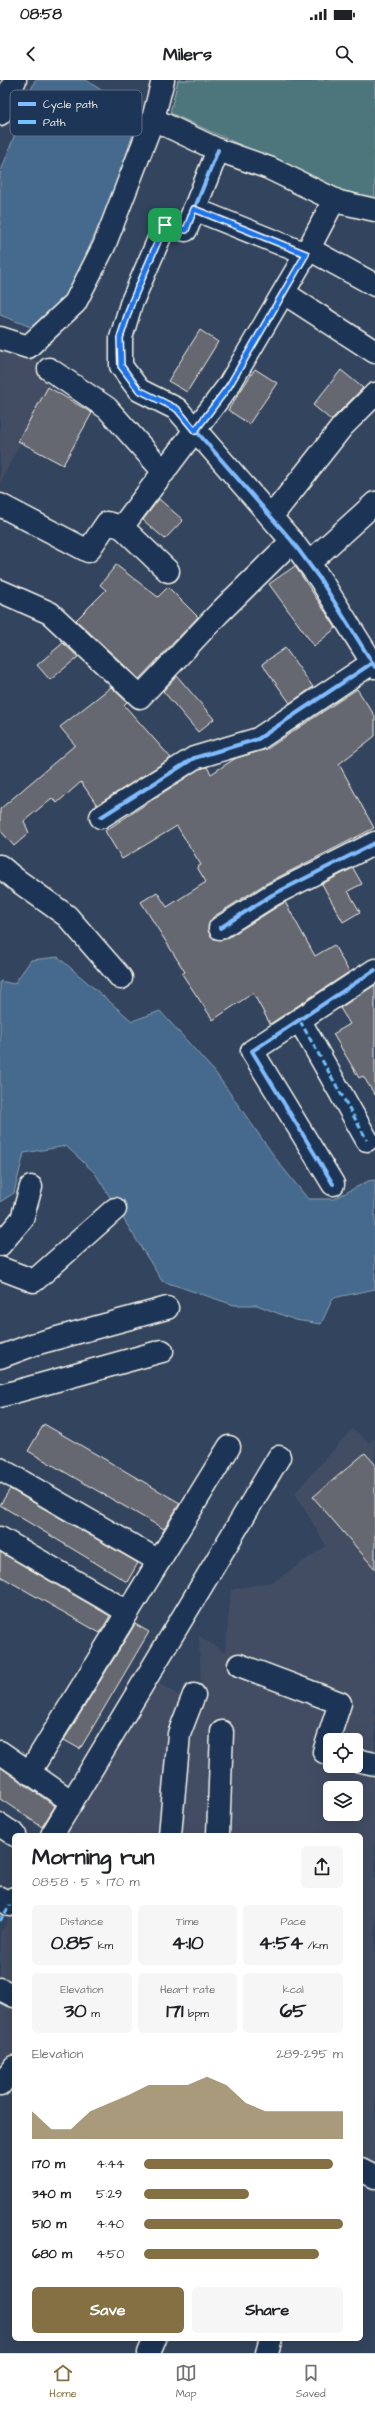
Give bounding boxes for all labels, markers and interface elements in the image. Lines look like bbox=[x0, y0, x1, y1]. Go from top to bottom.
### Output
text: 08:58 bbox=[20, 4, 62, 25]
text: Milers bbox=[163, 42, 212, 67]
icon: back bbox=[20, 43, 42, 65]
icon: search bbox=[333, 43, 355, 65]
legend bbox=[10, 90, 142, 136]
text: Cycle path bbox=[43, 97, 98, 113]
text: Path bbox=[43, 115, 66, 130]
pin bbox=[148, 208, 182, 242]
icon: arrive bbox=[154, 214, 176, 236]
map controls bbox=[323, 1733, 363, 1821]
button: locate bbox=[323, 1733, 363, 1773]
button: layers bbox=[323, 1781, 363, 1821]
text: Morning run bbox=[32, 1842, 155, 1873]
button: share bbox=[301, 1846, 343, 1888]
text: 08:58 · 5 × 170 m bbox=[32, 1873, 140, 1891]
text: Distance bbox=[60, 1914, 103, 1929]
text: Time bbox=[176, 1914, 199, 1929]
text: Pace bbox=[280, 1914, 306, 1929]
text: 0.85 bbox=[51, 1929, 93, 1957]
text: 4:10 bbox=[171, 1929, 204, 1957]
text: 4:54 bbox=[258, 1929, 303, 1957]
text: km bbox=[93, 1938, 113, 1953]
text: /km bbox=[303, 1938, 328, 1953]
text: Elevation bbox=[60, 1982, 103, 1997]
text: Heart rate bbox=[160, 1982, 215, 1997]
text: kcal bbox=[283, 1982, 304, 1997]
text: 30 bbox=[64, 1997, 87, 2025]
text: 171 bbox=[166, 1997, 184, 2025]
text: 65 bbox=[280, 1997, 307, 2025]
text: m bbox=[87, 2006, 100, 2021]
text: bpm bbox=[184, 2006, 209, 2021]
text: Elevation bbox=[32, 2045, 83, 2063]
text: 289–295 m bbox=[276, 2045, 343, 2063]
text: 170 m bbox=[32, 2155, 65, 2173]
text: 4:44 bbox=[96, 2155, 125, 2173]
text: 340 m bbox=[32, 2185, 71, 2203]
text: 5:29 bbox=[96, 2185, 122, 2203]
text: 510 m bbox=[32, 2215, 66, 2233]
text: 4:40 bbox=[96, 2215, 124, 2233]
text: 680 m bbox=[32, 2245, 72, 2263]
text: 4:50 bbox=[96, 2245, 124, 2263]
button: Save bbox=[32, 2287, 184, 2333]
button: Share bbox=[192, 2287, 343, 2333]
tab: Home bbox=[49, 2362, 77, 2401]
tab: Map bbox=[175, 2362, 197, 2401]
tab: Saved bbox=[296, 2362, 326, 2401]

